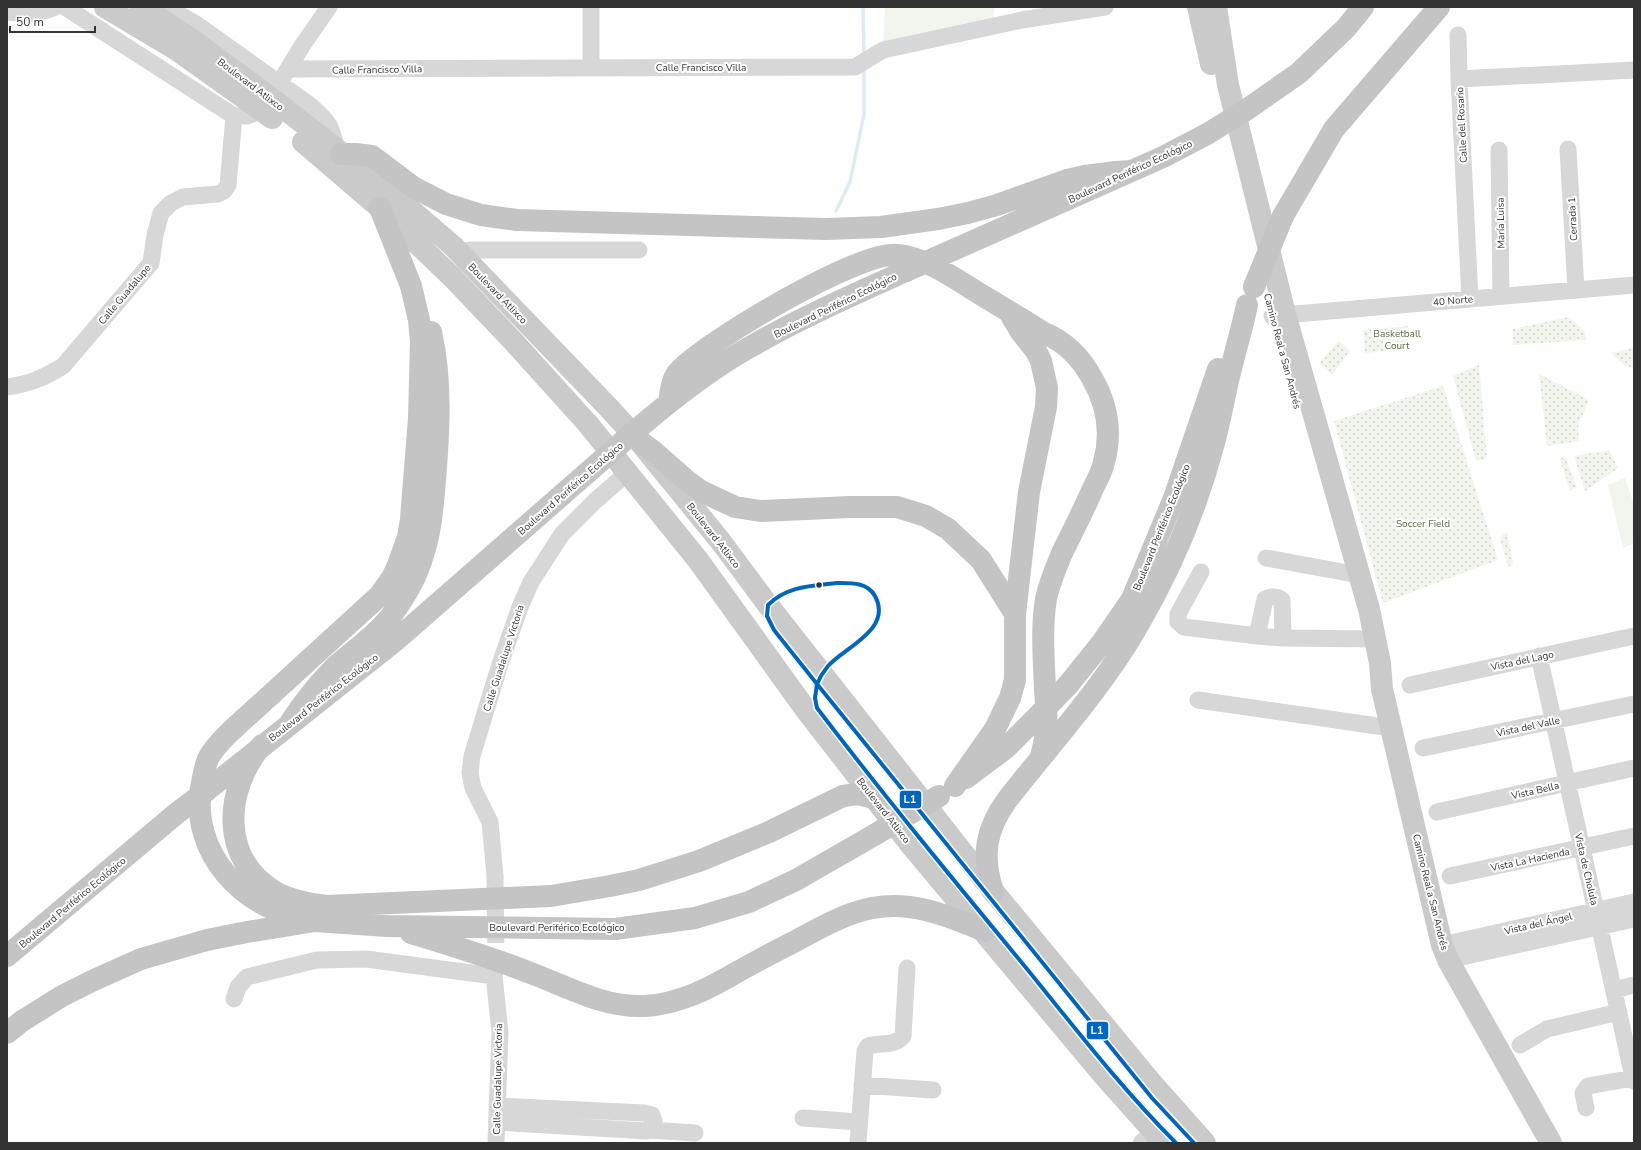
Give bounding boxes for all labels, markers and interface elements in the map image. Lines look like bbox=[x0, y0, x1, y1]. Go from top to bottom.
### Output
scale bar bbox=[10, 8, 95, 34]
text: 50 m bbox=[16, 14, 44, 30]
street label: Boulevard Atlixco bbox=[214, 55, 287, 115]
street label: Calle Francisco Villa bbox=[656, 61, 746, 75]
street label: Calle Francisco Villa bbox=[332, 62, 422, 78]
street label: Calle del Rosario bbox=[1453, 86, 1471, 163]
street label: Boulevard Periférico Ecológico bbox=[1066, 137, 1195, 207]
street label: María Luisa bbox=[1494, 197, 1508, 249]
street label: Cerrada 1 bbox=[1565, 197, 1581, 241]
street label: Boulevard Atlixco bbox=[465, 260, 530, 327]
street label: Calle Guadalupe bbox=[95, 262, 154, 328]
street label: Boulevard Periférico Ecológico bbox=[772, 270, 900, 342]
street label: Camino Real a San Andrés bbox=[1260, 292, 1304, 411]
street label: 40 Norte bbox=[1432, 292, 1474, 310]
park label: Basketball Court bbox=[1373, 327, 1421, 353]
street label: Boulevard Periférico Ecológico bbox=[515, 439, 627, 538]
street label: Boulevard Periférico Ecológico bbox=[1130, 462, 1194, 593]
street label: Boulevard Atlixco bbox=[683, 500, 743, 572]
park label: Soccer Field bbox=[1396, 517, 1450, 531]
unlabelled marker bbox=[814, 580, 824, 590]
street label: Calle Guadalupe Victoria bbox=[480, 603, 528, 713]
street label: Vista del Lago bbox=[1488, 647, 1555, 675]
street label: Boulevard Periférico Ecológico bbox=[266, 650, 382, 745]
street label: Vista del Valle bbox=[1494, 713, 1561, 741]
street label: Boulevard Atlixco bbox=[853, 775, 913, 847]
street label: Vista Bella bbox=[1509, 779, 1560, 803]
line badge: L1 bbox=[899, 790, 922, 809]
text: L1 bbox=[904, 792, 916, 807]
street label: Vista de Cholula bbox=[1571, 831, 1601, 907]
street label: Camino Real a San Andrés bbox=[1409, 833, 1451, 952]
street label: Vista La Hacienda bbox=[1488, 845, 1571, 875]
street label: Boulevard Periférico Ecológico bbox=[16, 854, 129, 952]
street label: Vista del Ángel bbox=[1502, 909, 1574, 939]
street label: Boulevard Periférico Ecológico bbox=[489, 921, 625, 935]
line badge: L1 bbox=[1086, 1021, 1109, 1040]
street label: Calle Guadalupe Victoria bbox=[490, 1023, 506, 1135]
text: L1 bbox=[1091, 1023, 1103, 1038]

